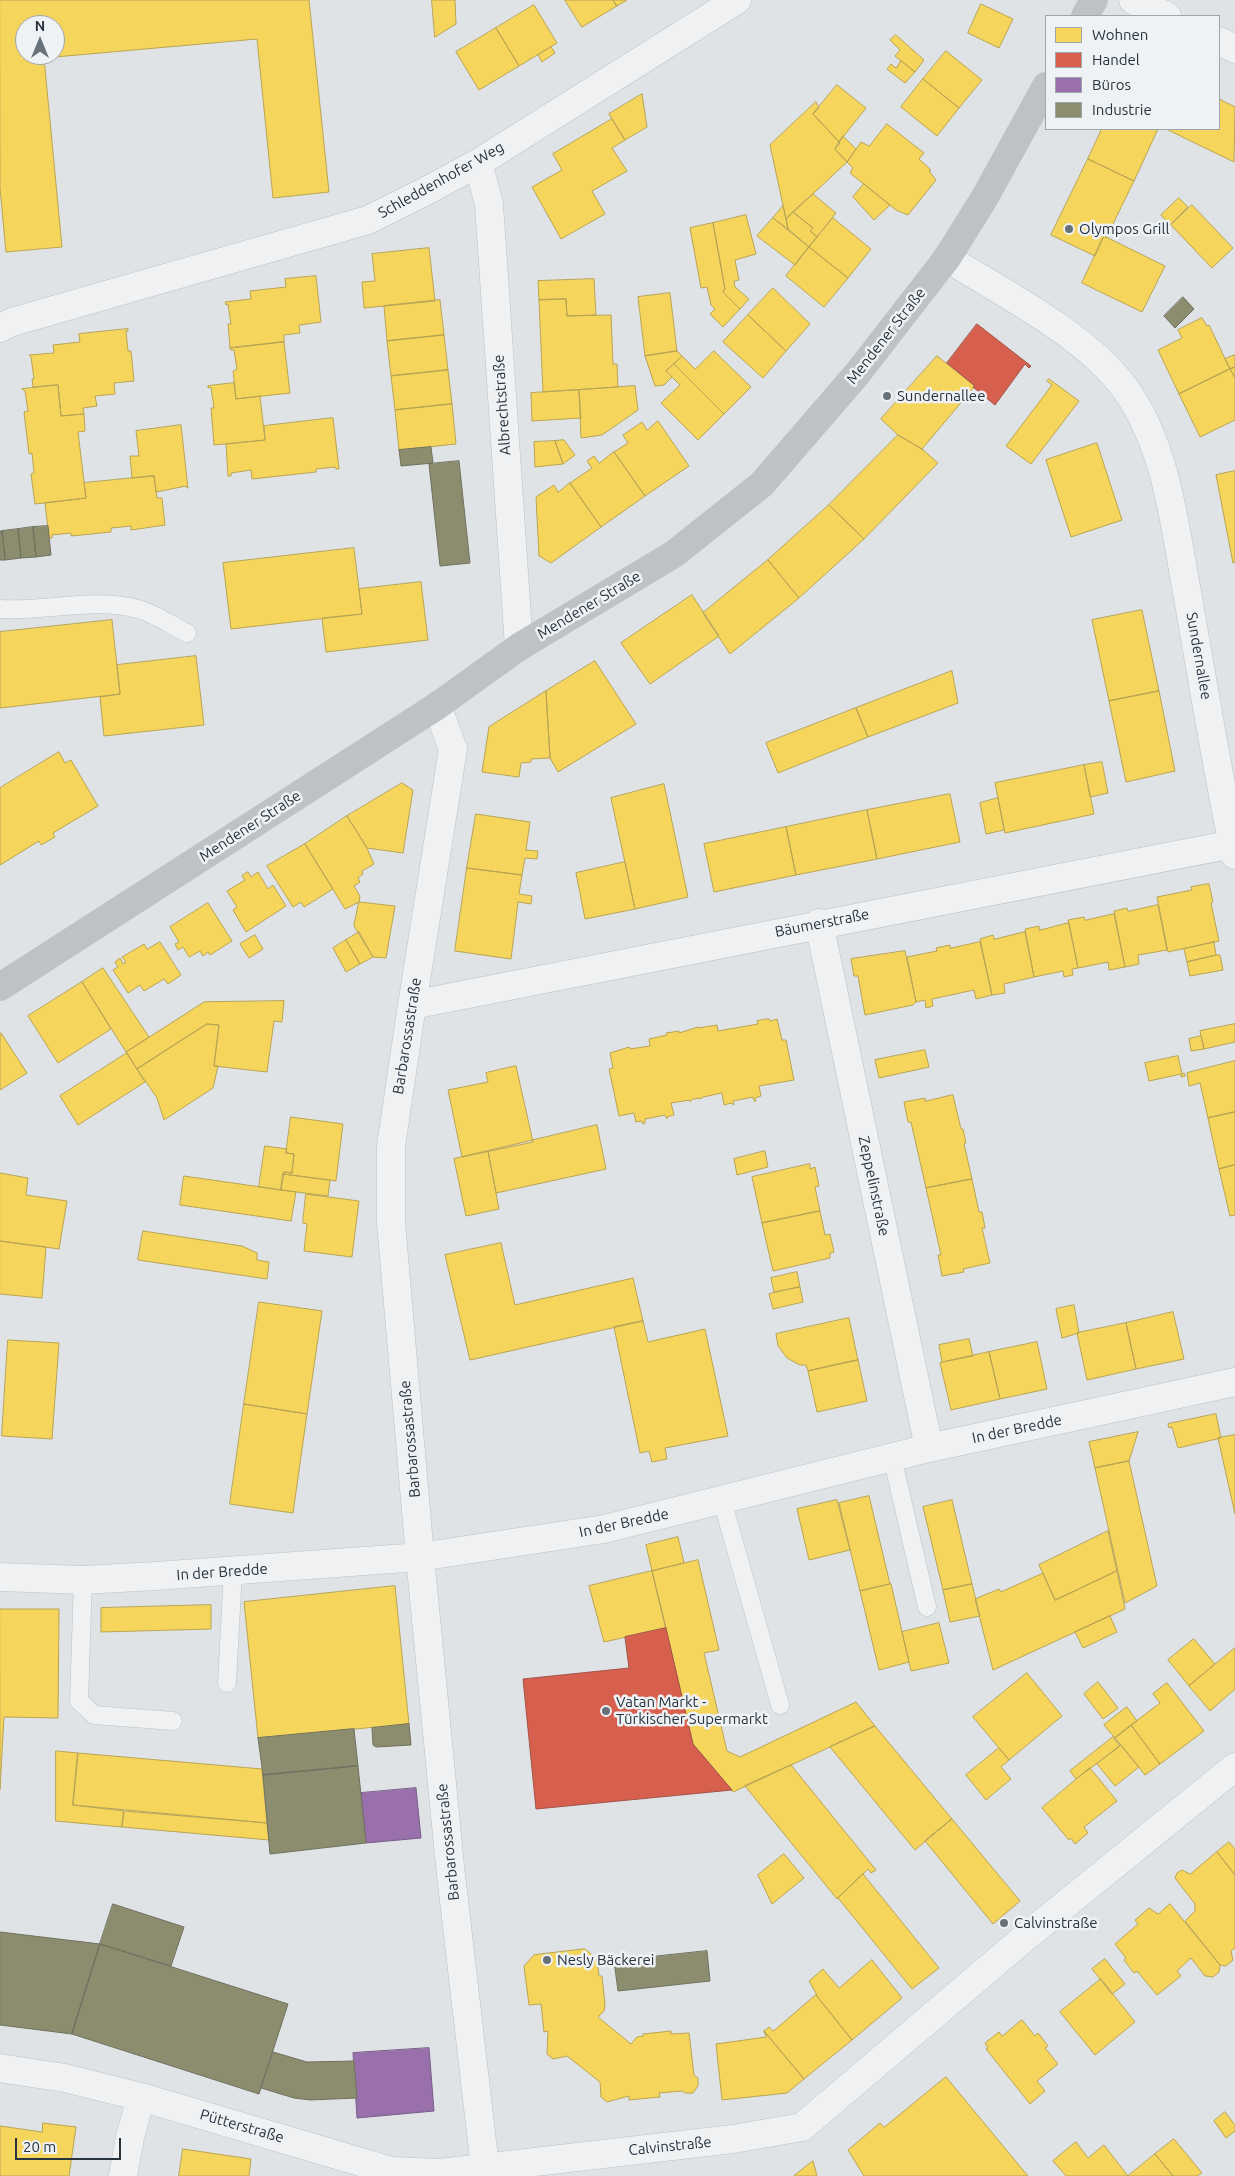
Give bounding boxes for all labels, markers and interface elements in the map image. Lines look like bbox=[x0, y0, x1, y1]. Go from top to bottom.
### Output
north arrow bbox=[15, 15, 65, 65]
legend bbox=[1045, 15, 1220, 130]
text: N bbox=[35, 18, 45, 34]
text: Wohnen bbox=[1092, 26, 1148, 43]
text: Handel bbox=[1092, 51, 1140, 68]
text: Büros bbox=[1092, 76, 1131, 93]
text: Industrie bbox=[1092, 101, 1152, 118]
street label: Schleddenhofer Weg bbox=[375, 138, 507, 222]
place label: Olympos Grill bbox=[1079, 220, 1169, 238]
marker: Olympos Grill bbox=[1063, 223, 1075, 235]
street label: Mendener Straße bbox=[843, 284, 929, 388]
street label: Albrechtstraße bbox=[490, 354, 514, 456]
place label: Sundernallee bbox=[897, 387, 985, 405]
marker: Sundernallee bbox=[881, 390, 893, 402]
street label: Mendener Straße bbox=[534, 567, 644, 643]
street label: Sundernallee bbox=[1182, 611, 1216, 701]
street label: Mendener Straße bbox=[196, 786, 304, 866]
street label: Bäumerstraße bbox=[773, 905, 871, 941]
street label: Barbarossastraße bbox=[389, 976, 425, 1096]
street label: Zeppelinstraße bbox=[855, 1134, 893, 1238]
street label: Barbarossastraße bbox=[396, 1380, 424, 1498]
street label: In der Bredde bbox=[970, 1411, 1064, 1447]
street label: In der Bredde bbox=[577, 1505, 671, 1541]
street label: In der Bredde bbox=[176, 1560, 268, 1584]
place label: Vatan Markt - Türkischer Supermarkt bbox=[616, 1693, 768, 1728]
marker: Vatan Markt - Türkischer Supermarkt bbox=[600, 1705, 612, 1717]
street label: Barbarossastraße bbox=[433, 1783, 463, 1901]
place label: Calvinstraße bbox=[1014, 1914, 1097, 1932]
marker: Calvinstraße bbox=[998, 1917, 1010, 1929]
place label: Nesly Bäckerei bbox=[557, 1951, 654, 1969]
marker: Nesly Bäckerei bbox=[541, 1954, 553, 1966]
street label: Pütterstraße bbox=[198, 2105, 286, 2147]
scale bar bbox=[18, 2128, 124, 2160]
street label: Calvinstraße bbox=[628, 2133, 712, 2159]
text: 20 m bbox=[23, 2138, 56, 2155]

